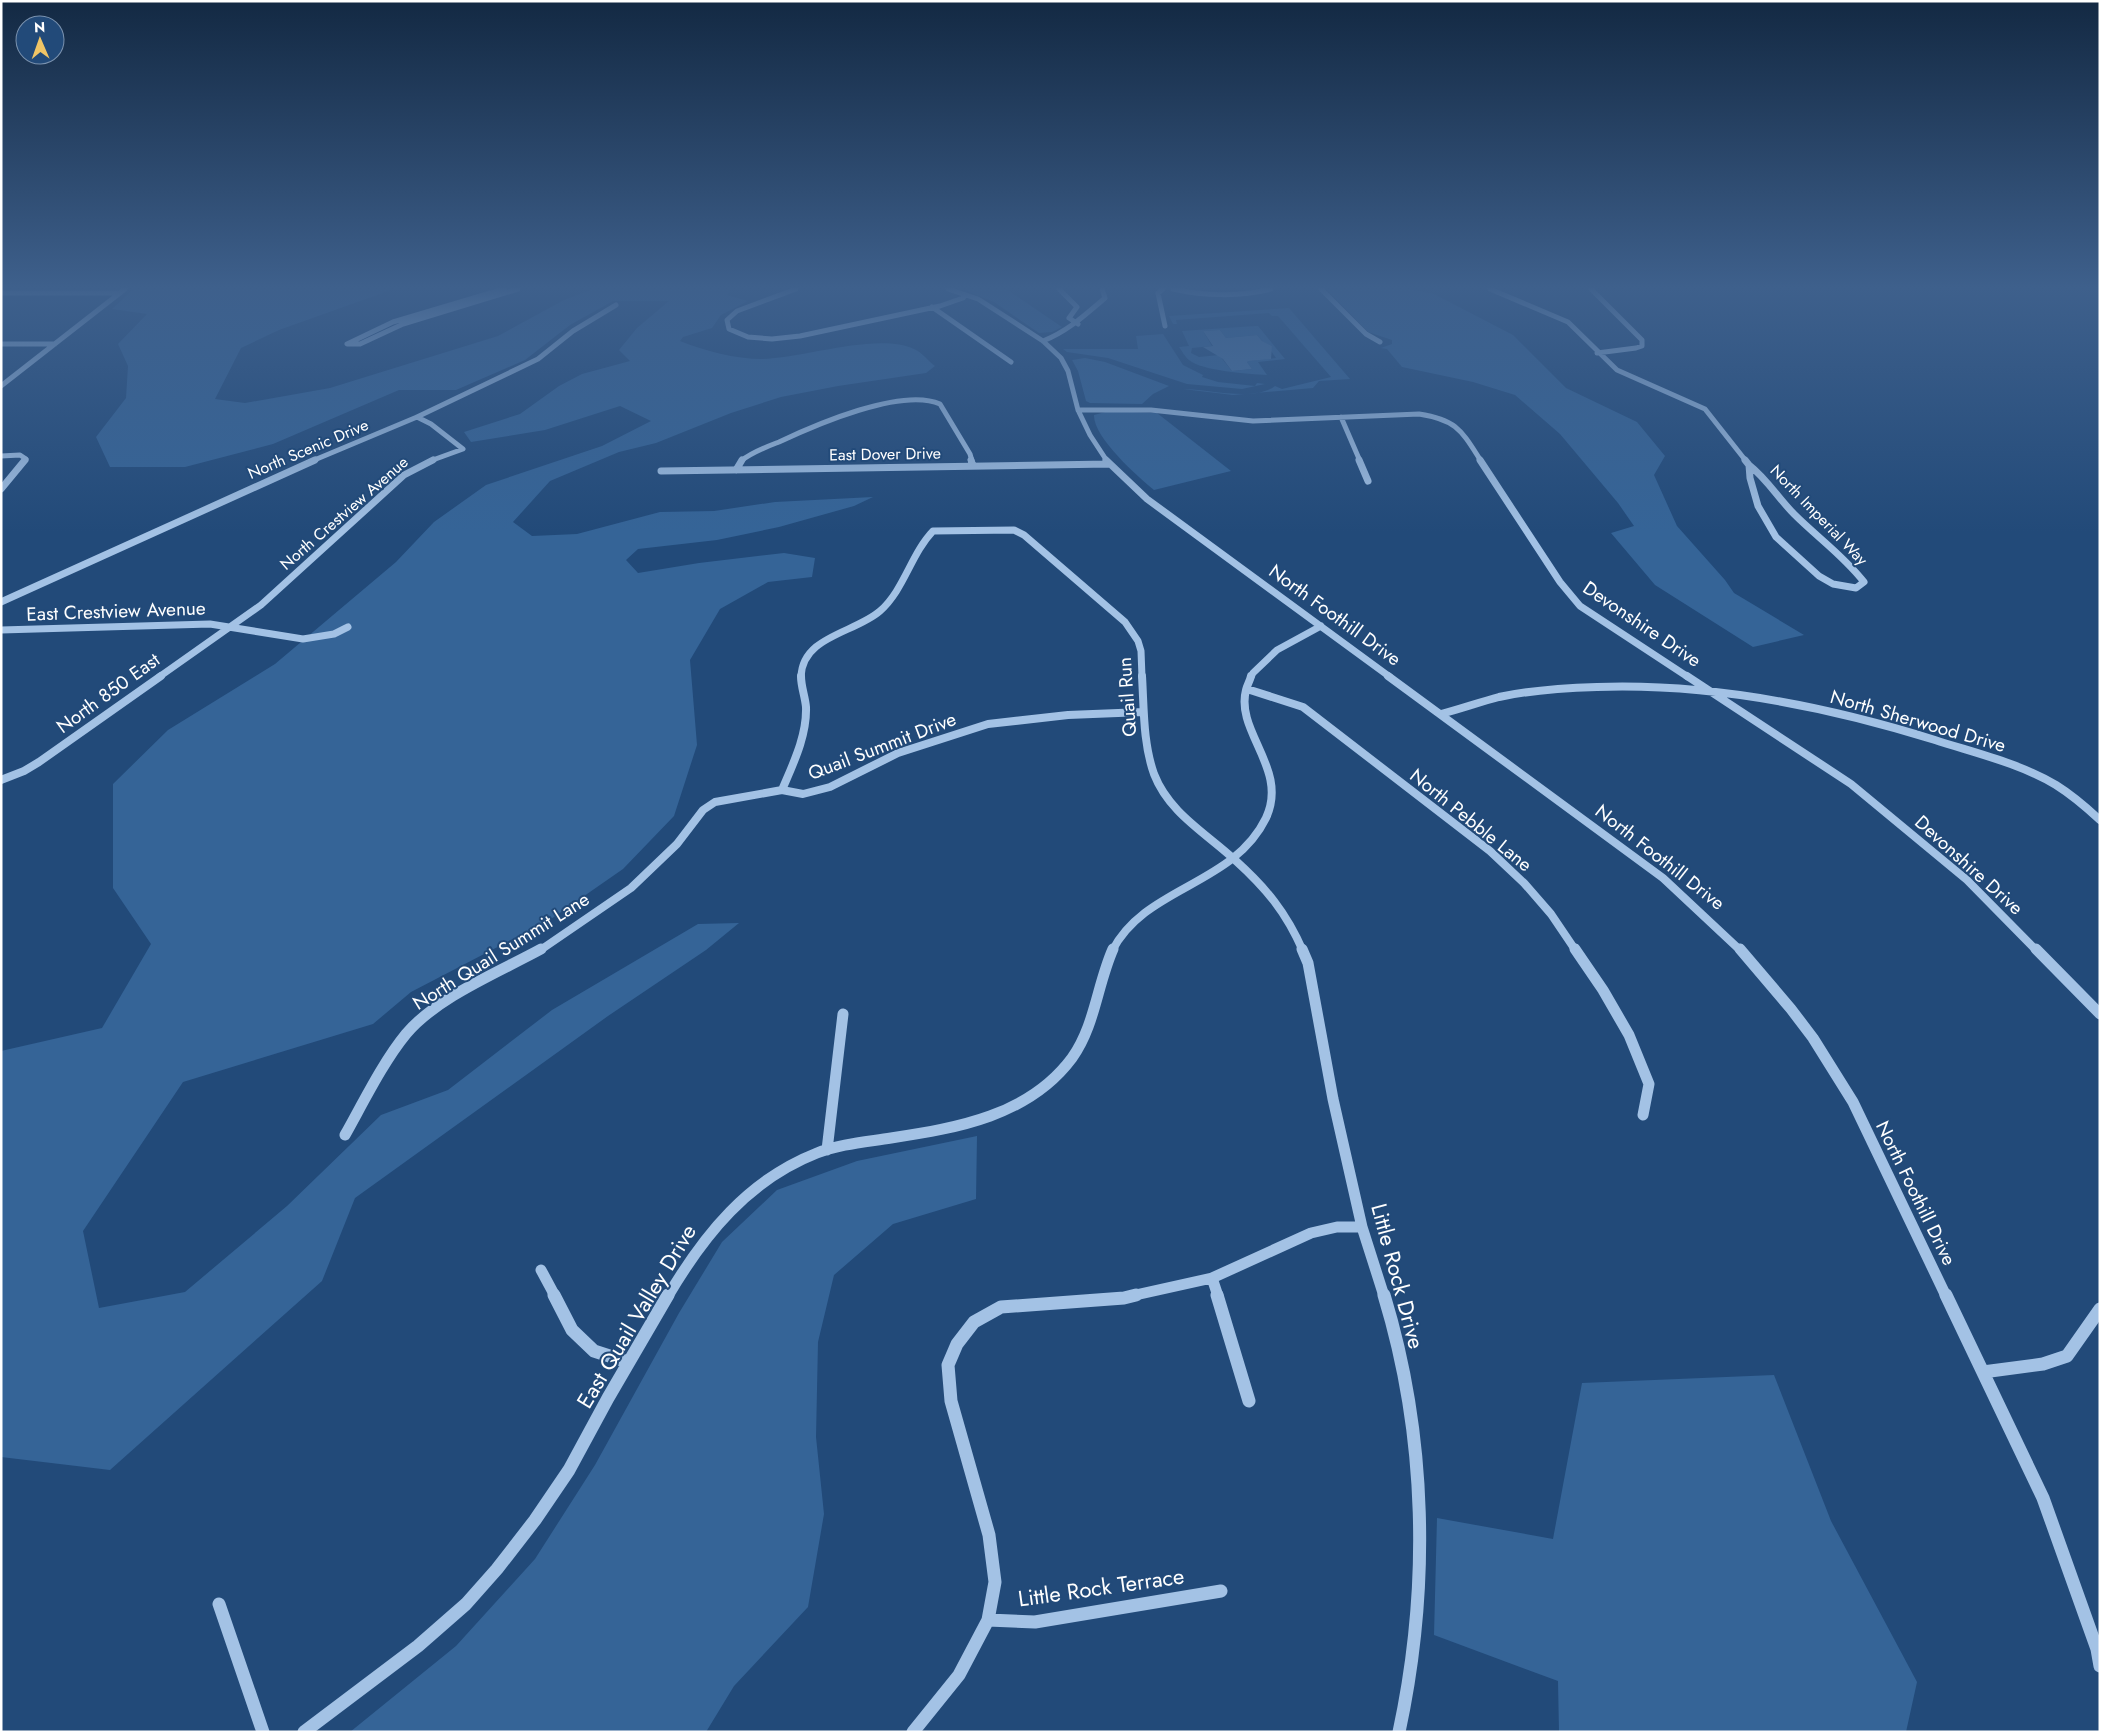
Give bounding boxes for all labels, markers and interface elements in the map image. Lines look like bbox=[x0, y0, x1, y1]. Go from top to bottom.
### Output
north arrow bbox=[15, 15, 65, 65]
text: N bbox=[34, 17, 45, 37]
street label: North Scenic Drive bbox=[244, 413, 372, 485]
street label: East Dover Drive bbox=[829, 442, 941, 466]
street label: North Crestview Avenue bbox=[275, 451, 413, 575]
street label: North Imperial Way bbox=[1765, 459, 1874, 571]
street label: North Foothill Drive bbox=[1263, 558, 1407, 672]
street label: Devonshire Drive bbox=[1578, 574, 1707, 674]
street label: East Crestview Avenue bbox=[26, 594, 206, 628]
street label: North 850 East bbox=[51, 646, 166, 740]
street label: Quail Run bbox=[1111, 656, 1143, 738]
street label: North Sherwood Drive bbox=[1827, 683, 2009, 759]
street label: Quail Summit Drive bbox=[804, 705, 960, 787]
street label: North Pebble Lane bbox=[1404, 762, 1538, 878]
street label: North Foothill Drive bbox=[1590, 798, 1731, 916]
street label: Devonshire Drive bbox=[1909, 809, 2029, 921]
street label: North Quail Summit Lane bbox=[407, 885, 595, 1016]
street label: North Foothill Drive bbox=[1869, 1116, 1963, 1270]
street label: Little Rock Drive bbox=[1363, 1200, 1433, 1352]
street label: East Quail Valley Drive bbox=[568, 1218, 704, 1414]
street label: Little Rock Terrace bbox=[1016, 1560, 1186, 1614]

